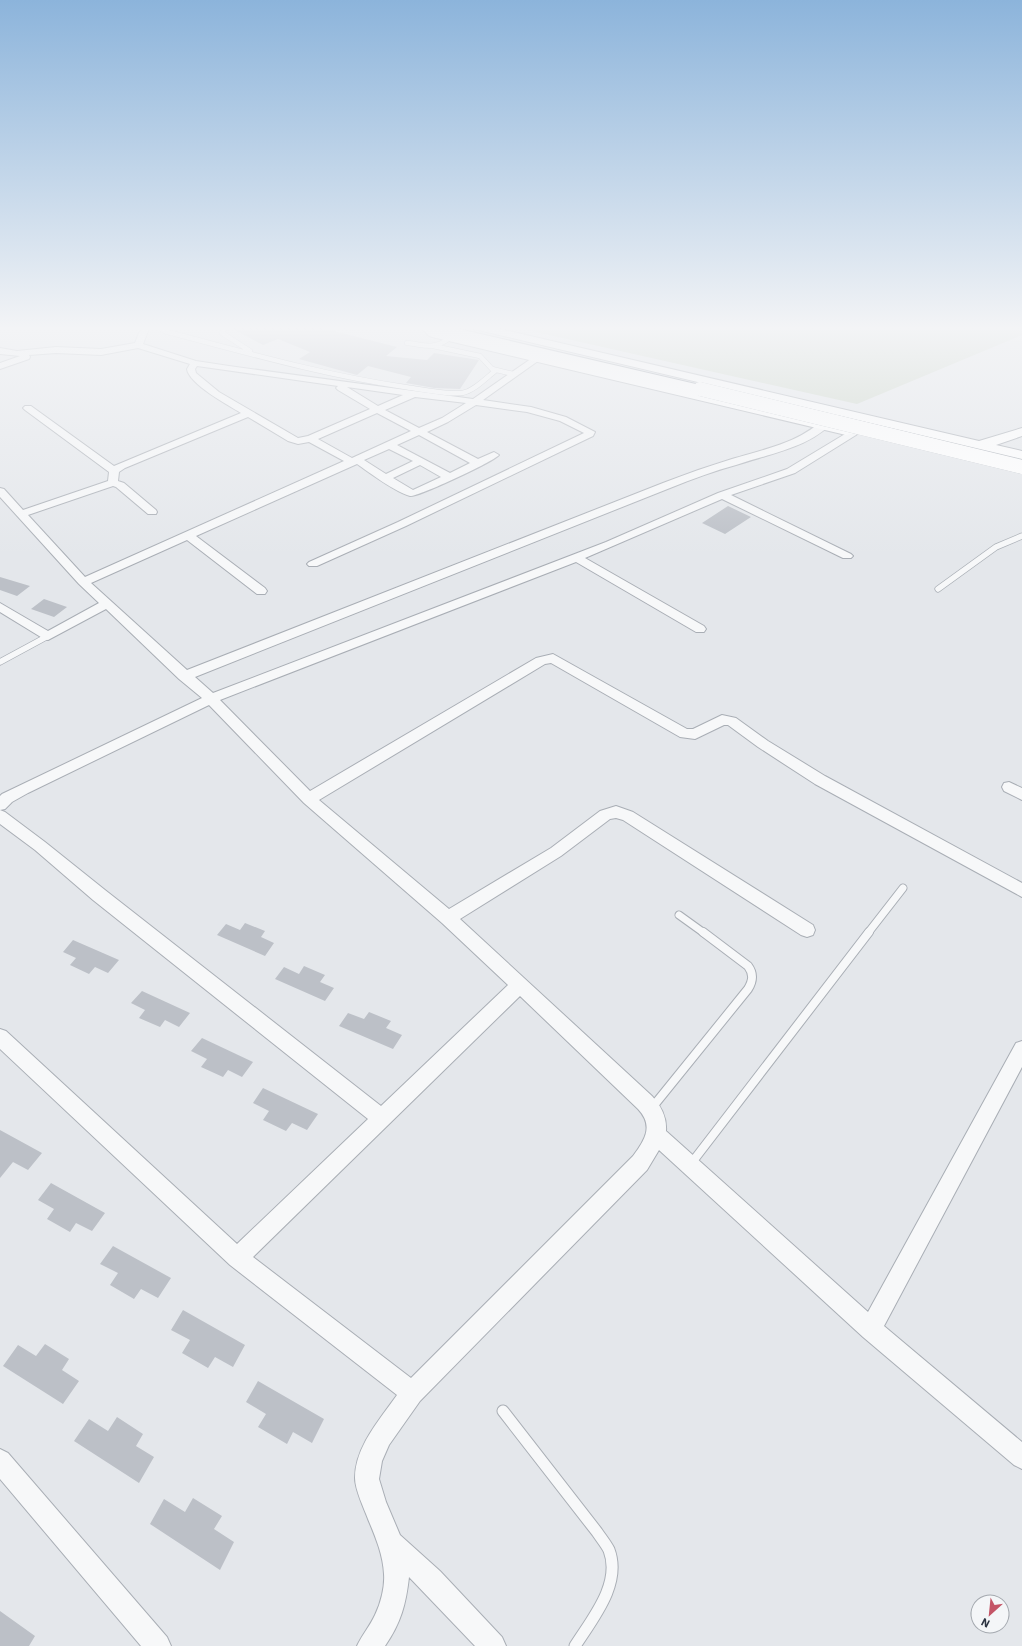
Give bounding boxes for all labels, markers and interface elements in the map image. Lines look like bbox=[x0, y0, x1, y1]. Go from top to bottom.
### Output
north arrow bbox=[970, 1594, 1010, 1634]
text: N bbox=[979, 1615, 992, 1631]

